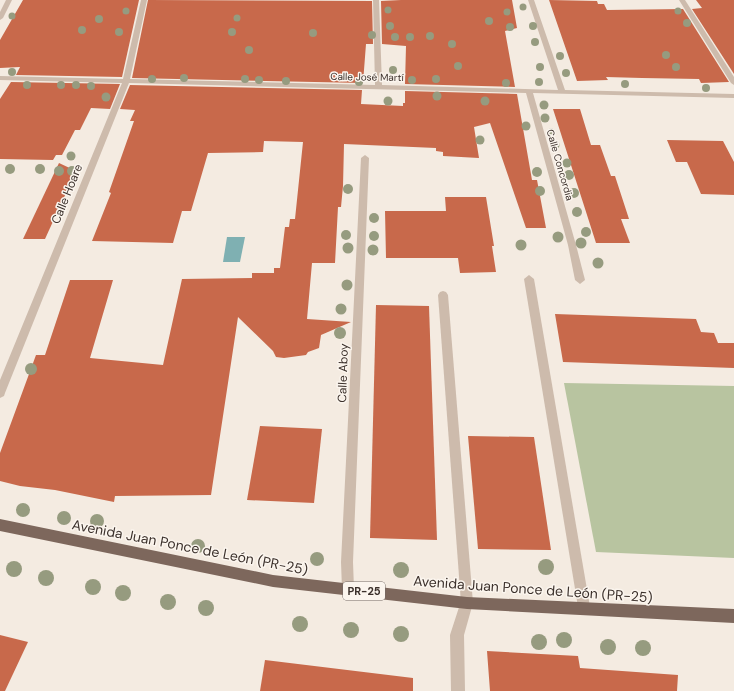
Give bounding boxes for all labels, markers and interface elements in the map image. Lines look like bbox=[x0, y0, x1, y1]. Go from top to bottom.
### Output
street label: Calle José Martí bbox=[330, 70, 405, 84]
street label: Calle Concordia bbox=[544, 128, 576, 202]
street label: Calle Hoare bbox=[48, 161, 86, 226]
street label: Calle Aboy bbox=[334, 343, 352, 403]
street label: Avenida Juan Ponce de León (PR-25) bbox=[71, 515, 309, 579]
street label: Avenida Juan Ponce de León (PR-25) bbox=[413, 572, 653, 606]
road number: PR-25 bbox=[343, 582, 385, 600]

